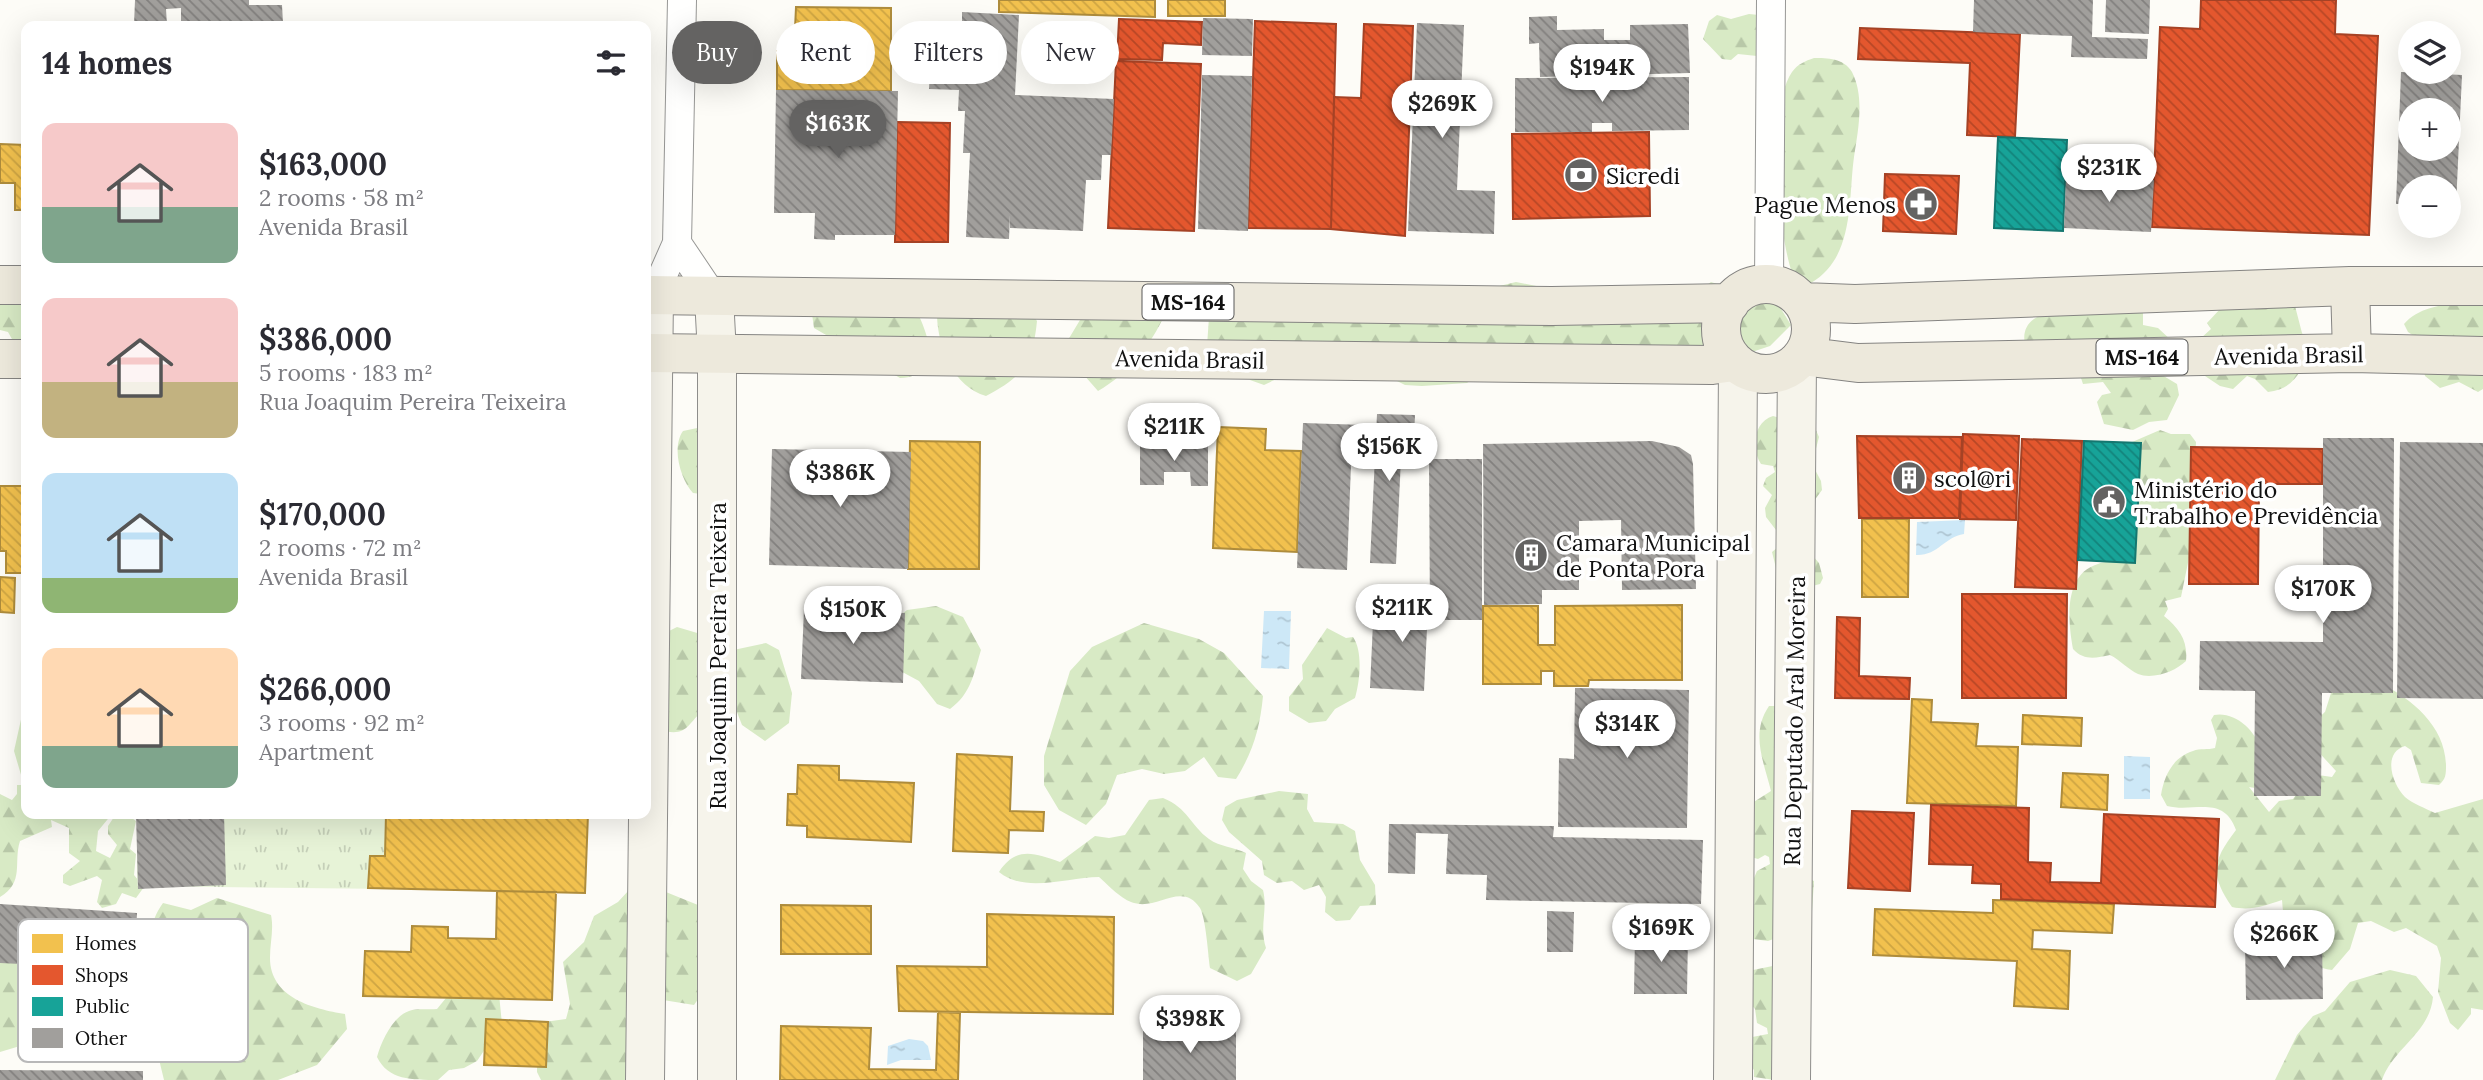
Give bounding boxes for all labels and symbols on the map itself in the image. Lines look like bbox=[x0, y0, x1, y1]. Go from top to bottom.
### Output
pin: $194K bbox=[1553, 44, 1651, 104]
pin: $269K bbox=[1393, 80, 1491, 140]
pin: $163K bbox=[789, 100, 887, 160]
pin: $231K bbox=[2060, 144, 2158, 204]
bank icon: Sicredi bbox=[1562, 156, 1600, 194]
place label: Sicredi bbox=[1606, 161, 1680, 190]
pharmacy icon: Pague Menos bbox=[1902, 185, 1940, 223]
place label: Pague Menos bbox=[1754, 190, 1896, 219]
road number: MS-164 bbox=[1142, 284, 1234, 320]
street label: Avenida Brasil bbox=[2213, 339, 2364, 371]
road number: MS-164 bbox=[2096, 340, 2188, 374]
street label: Avenida Brasil bbox=[1114, 343, 1265, 375]
pin: $211K bbox=[1125, 404, 1223, 463]
pin: $156K bbox=[1340, 424, 1438, 483]
pin: $386K bbox=[791, 449, 889, 509]
building icon: scol@ri bbox=[1890, 459, 1928, 497]
place label: scol@ri bbox=[1934, 464, 2011, 493]
place label: Ministério do Trabalho e Previdência bbox=[2134, 475, 2378, 530]
public building icon: Ministério do Trabalho e Previdência bbox=[2090, 483, 2128, 521]
street label: Rua Joaquim Pereira Teixeira bbox=[703, 502, 732, 810]
place label: Camara Municipal de Ponta Pora bbox=[1556, 528, 1750, 583]
building icon: Camara Municipal de Ponta Pora bbox=[1512, 536, 1550, 574]
pin: $170K bbox=[2274, 566, 2372, 625]
street label: Rua Deputado Aral Moreira bbox=[1777, 575, 1811, 866]
pin: $211K bbox=[1353, 584, 1451, 644]
pin: $150K bbox=[804, 586, 902, 646]
pin: $314K bbox=[1578, 700, 1676, 760]
pin: $169K bbox=[1612, 904, 1710, 964]
pin: $266K bbox=[2235, 911, 2333, 970]
legend bbox=[18, 919, 248, 1062]
text: Homes bbox=[75, 931, 137, 955]
text: Shops bbox=[75, 963, 129, 987]
text: Public bbox=[75, 994, 130, 1018]
pin: $398K bbox=[1141, 996, 1239, 1055]
text: Other bbox=[75, 1026, 128, 1050]

